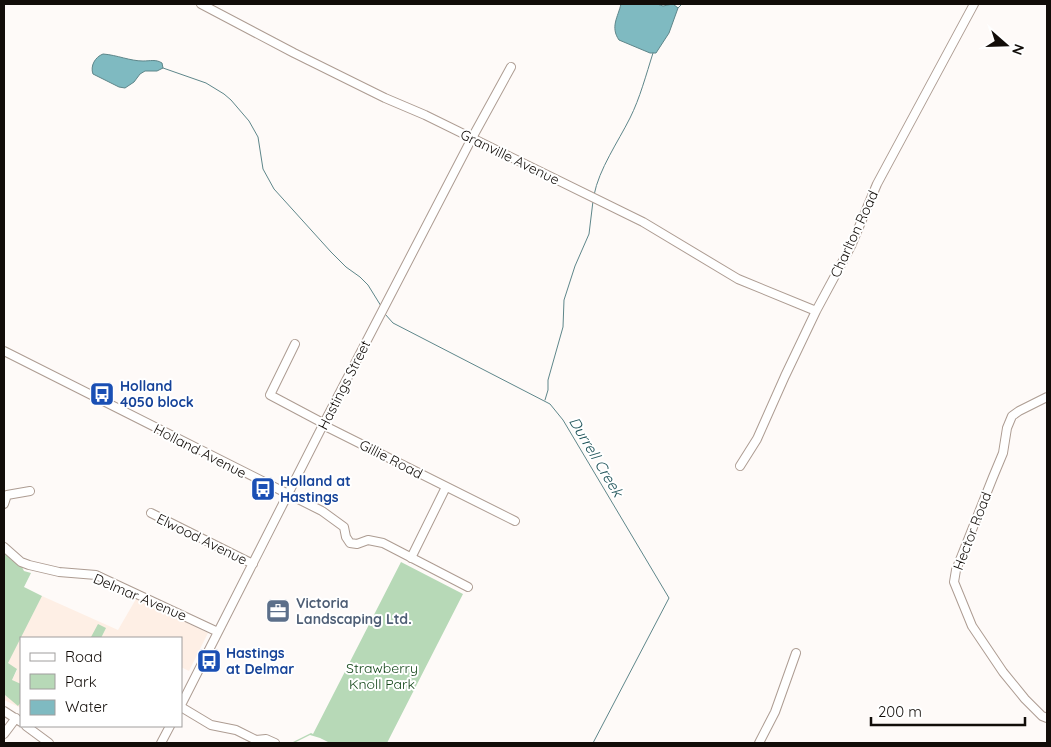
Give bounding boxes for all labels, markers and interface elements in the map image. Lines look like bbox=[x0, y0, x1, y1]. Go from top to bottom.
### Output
north arrow bbox=[981, 20, 1031, 70]
text: N bbox=[1008, 42, 1028, 57]
street label: Granville Avenue bbox=[458, 125, 562, 189]
street label: Charlton Road bbox=[826, 188, 882, 280]
street label: Hastings Street bbox=[314, 337, 374, 433]
place label: Holland 4050 block bbox=[120, 377, 194, 411]
bus stop icon: Holland 4050 block bbox=[89, 381, 115, 407]
water label: Durrell Creek bbox=[565, 413, 629, 502]
street label: Holland Avenue bbox=[151, 420, 249, 482]
street label: Gillie Road bbox=[356, 435, 426, 483]
place label: Holland at Hastings bbox=[280, 472, 351, 506]
bus stop icon: Holland at Hastings bbox=[250, 476, 276, 502]
street label: Hector Road bbox=[949, 489, 995, 573]
street label: Elwood Avenue bbox=[154, 509, 250, 569]
street label: Delmar Avenue bbox=[91, 569, 189, 625]
place label: Victoria Landscaping Ltd. bbox=[296, 594, 412, 628]
office icon: Victoria Landscaping Ltd. bbox=[265, 598, 291, 624]
legend bbox=[20, 637, 182, 727]
place label: Hastings at Delmar bbox=[226, 644, 294, 678]
text: Road bbox=[65, 647, 102, 666]
bus stop icon: Hastings at Delmar bbox=[196, 648, 222, 674]
park label: Strawberry Knoll Park bbox=[346, 659, 418, 693]
text: Park bbox=[65, 672, 97, 691]
scale bar bbox=[871, 694, 1025, 726]
text: Water bbox=[65, 697, 108, 716]
text: 200 m bbox=[878, 702, 922, 721]

